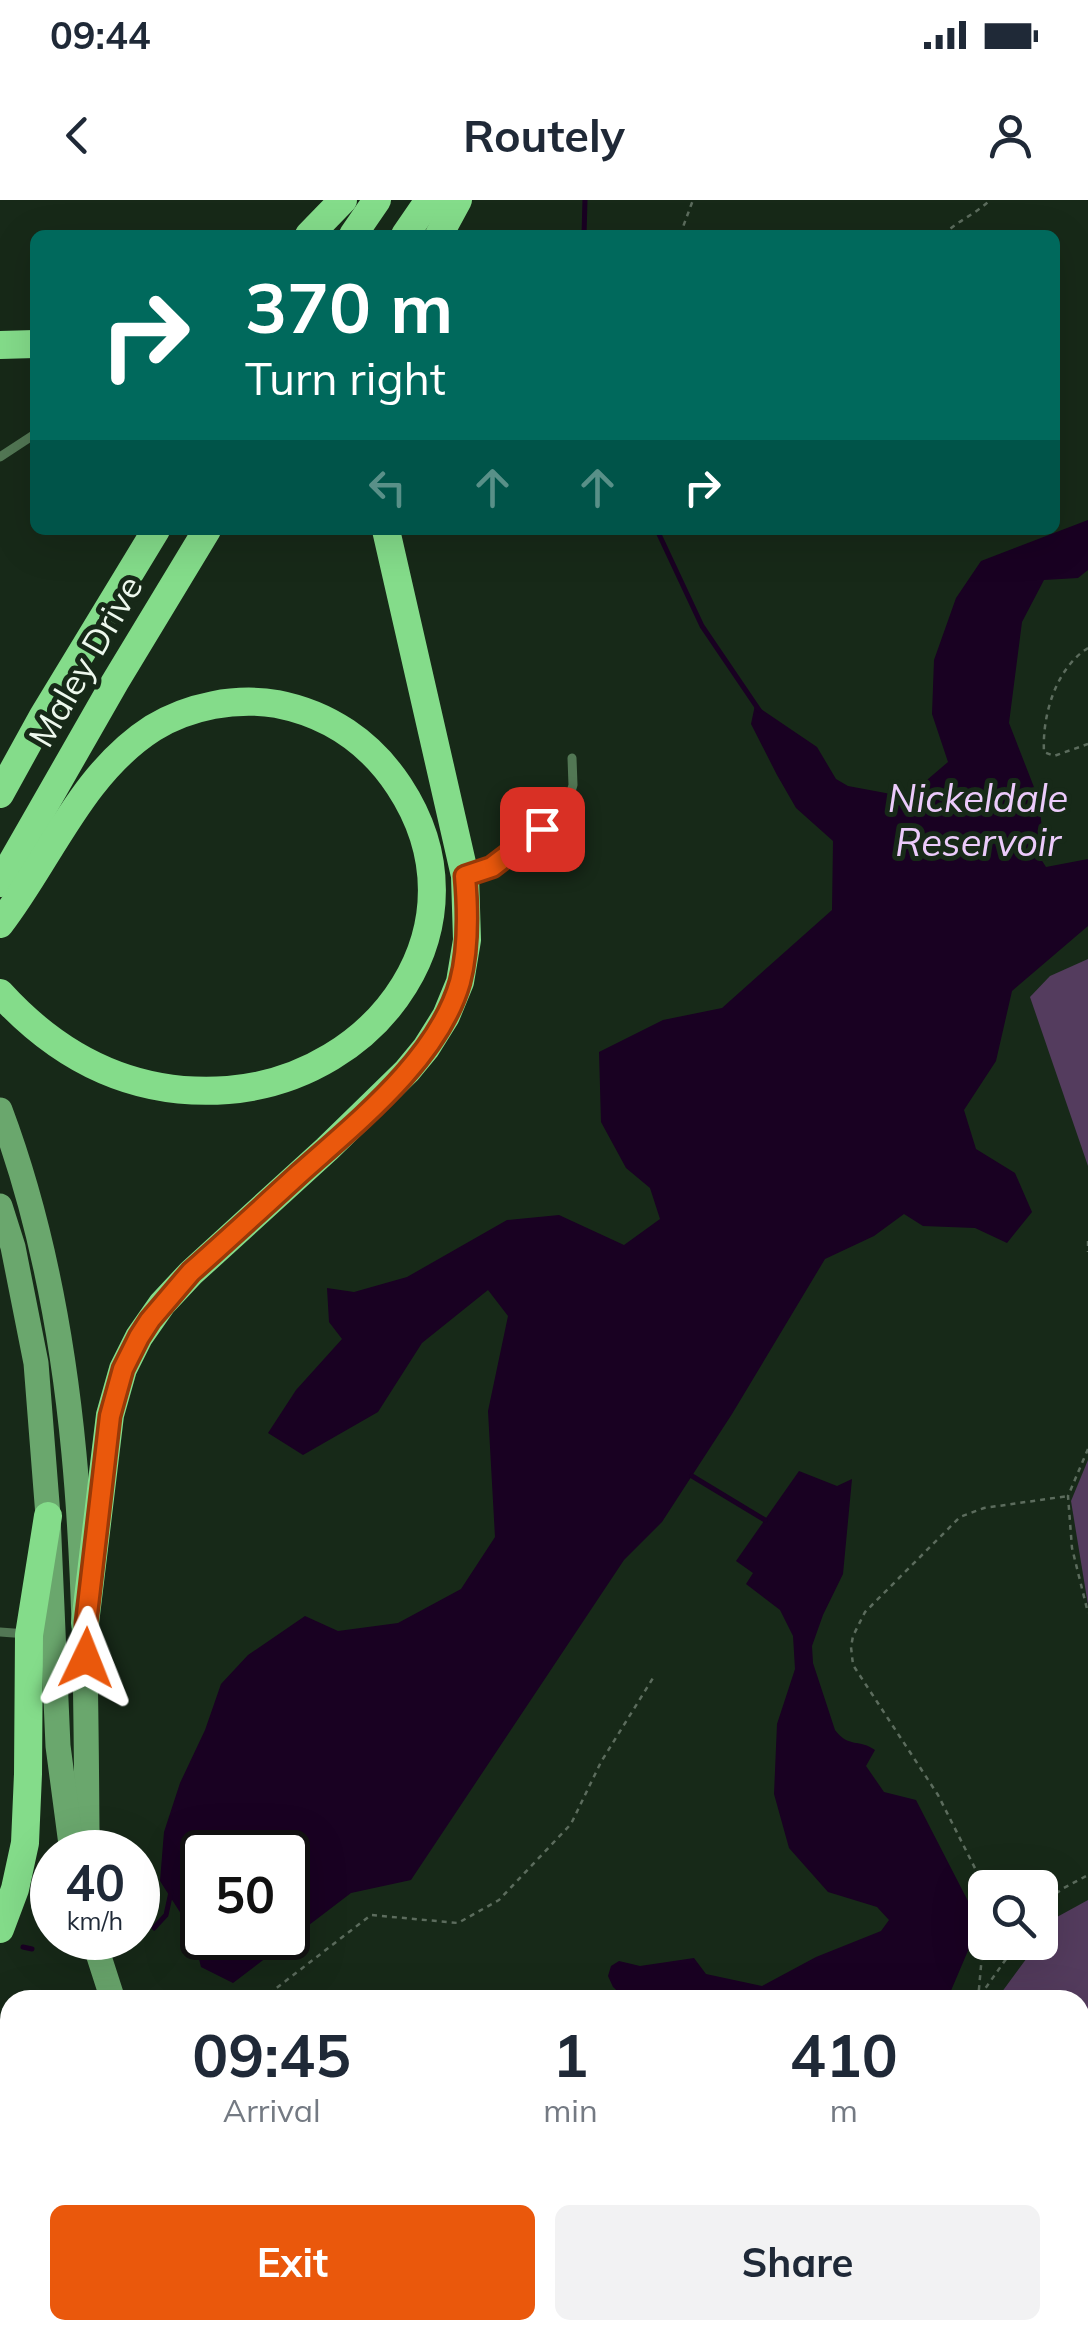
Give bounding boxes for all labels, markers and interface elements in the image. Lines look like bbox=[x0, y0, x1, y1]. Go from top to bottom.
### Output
text: 09:44 bbox=[50, 11, 151, 59]
text: Routely bbox=[463, 107, 625, 163]
icon: back bbox=[50, 108, 105, 163]
icon: person bbox=[983, 108, 1038, 163]
text: 370 m bbox=[245, 263, 453, 351]
icon: right bbox=[80, 270, 210, 400]
text: Turn right bbox=[245, 350, 446, 406]
icon: left bbox=[360, 460, 415, 515]
icon: ahead bbox=[465, 460, 520, 515]
icon: ahead bbox=[570, 460, 625, 515]
icon: right bbox=[675, 460, 730, 515]
street label: Maley Drive bbox=[18, 568, 152, 754]
water label: Nickeldale Reservoir bbox=[888, 774, 1068, 866]
pin bbox=[500, 787, 585, 872]
icon: arrive bbox=[515, 802, 570, 857]
position arrow bbox=[34, 1606, 138, 1710]
speed limit sign: 50 bbox=[180, 1830, 310, 1960]
text: 40 bbox=[65, 1851, 125, 1914]
map controls bbox=[968, 1870, 1058, 1960]
button: search bbox=[968, 1870, 1058, 1960]
text: km/h bbox=[67, 1905, 123, 1936]
text: 09:45 bbox=[192, 2017, 351, 2092]
text: 1 bbox=[552, 2017, 588, 2092]
text: 410 bbox=[790, 2017, 898, 2092]
text: Arrival bbox=[223, 2090, 321, 2130]
text: min bbox=[543, 2090, 598, 2130]
text: m bbox=[830, 2090, 858, 2130]
button: Exit bbox=[50, 2205, 535, 2320]
button: Share bbox=[555, 2205, 1040, 2320]

